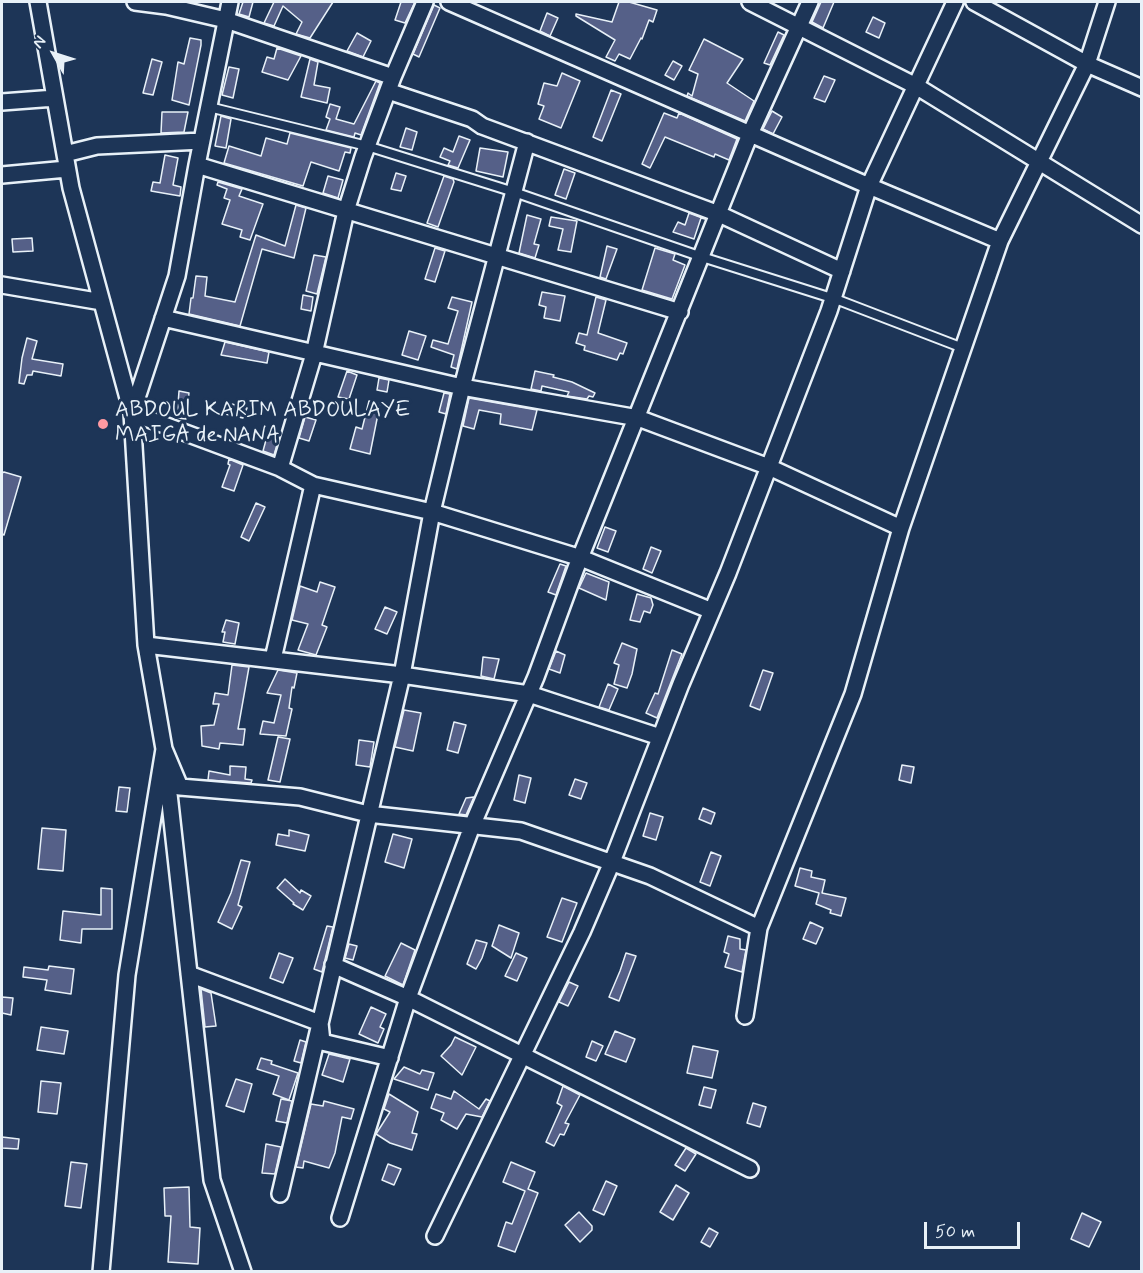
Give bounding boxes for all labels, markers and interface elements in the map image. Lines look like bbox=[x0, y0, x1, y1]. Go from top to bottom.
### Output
north arrow bbox=[24, 24, 84, 84]
text: N bbox=[28, 32, 51, 53]
place label: ABDOUL KARIM ABDOULAYE MAIGA de NANA bbox=[115, 398, 410, 450]
marker: ABDOUL KARIM ABDOULAYE MAIGA de NANA bbox=[96, 417, 110, 431]
scale bar bbox=[927, 1210, 1023, 1248]
text: 50 m bbox=[935, 1220, 975, 1244]

